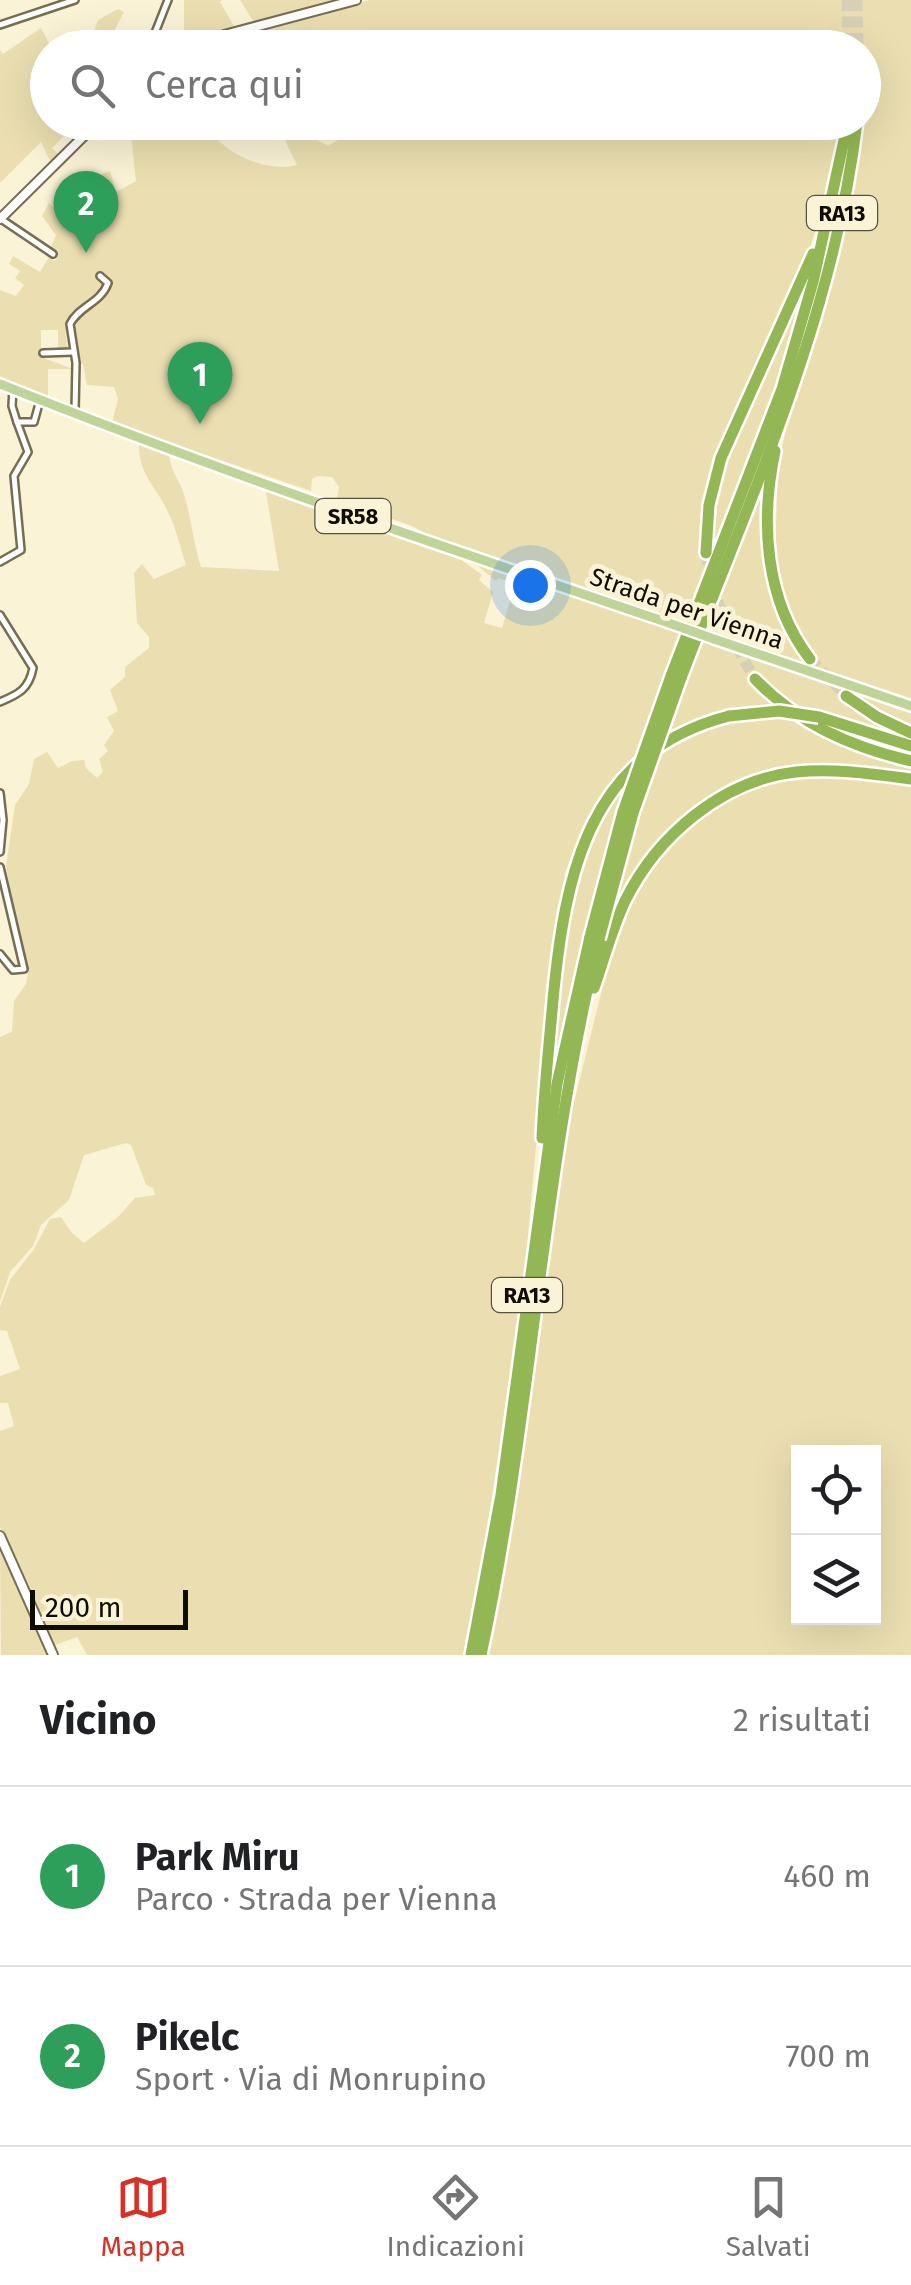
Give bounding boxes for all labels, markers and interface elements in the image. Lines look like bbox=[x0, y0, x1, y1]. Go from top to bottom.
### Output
search box bbox=[30, 30, 881, 140]
icon: search bbox=[65, 58, 120, 113]
text: Cerca qui bbox=[145, 62, 304, 108]
pin: 2 bbox=[54, 170, 118, 253]
road number: RA13 bbox=[807, 196, 877, 230]
pin: 1 bbox=[168, 342, 232, 424]
road number: SR58 bbox=[316, 499, 390, 533]
your location bbox=[505, 560, 556, 611]
street label: Strada per Vienna bbox=[586, 562, 787, 656]
road number: RA13 bbox=[492, 1278, 562, 1312]
map controls bbox=[791, 1445, 881, 1625]
button: locate bbox=[791, 1445, 881, 1535]
button: layers bbox=[791, 1535, 881, 1625]
scale bar bbox=[30, 1585, 188, 1630]
text: 200 m bbox=[45, 1591, 122, 1624]
text: Vicino bbox=[40, 1695, 157, 1745]
text: 2 risultati bbox=[733, 1701, 871, 1739]
text: Park Miru bbox=[135, 1834, 299, 1880]
text: 1 bbox=[65, 1857, 80, 1895]
text: 460 m bbox=[783, 1857, 871, 1895]
text: Parco · Strada per Vienna bbox=[135, 1880, 498, 1918]
text: Pikelc bbox=[135, 2014, 239, 2060]
text: 2 bbox=[64, 2037, 81, 2075]
text: 700 m bbox=[786, 2037, 871, 2075]
text: Sport · Via di Monrupino bbox=[135, 2060, 487, 2098]
tab: Mappa bbox=[100, 2170, 186, 2263]
tab: Indicazioni bbox=[387, 2170, 525, 2263]
tab: Salvati bbox=[726, 2170, 811, 2263]

